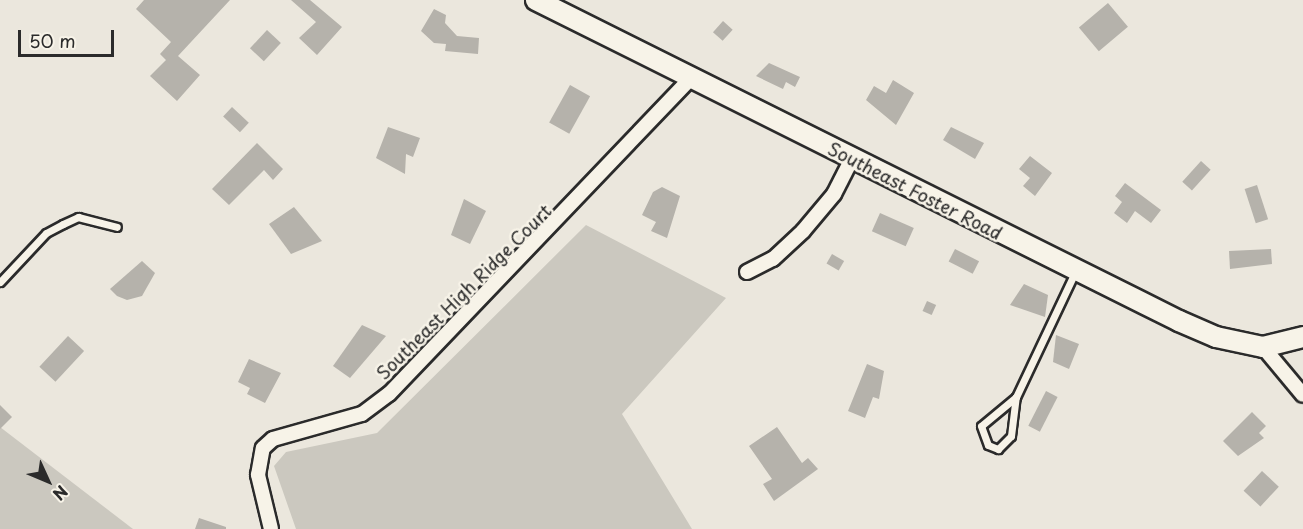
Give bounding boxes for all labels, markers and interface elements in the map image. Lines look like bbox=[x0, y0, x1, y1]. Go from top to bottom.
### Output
scale bar bbox=[21, 18, 117, 56]
text: 50 m bbox=[29, 27, 76, 54]
street label: Southeast Foster Road bbox=[824, 137, 1006, 245]
street label: Southeast High Ridge Court bbox=[372, 200, 556, 384]
north arrow bbox=[18, 451, 78, 511]
text: N bbox=[48, 481, 74, 506]

